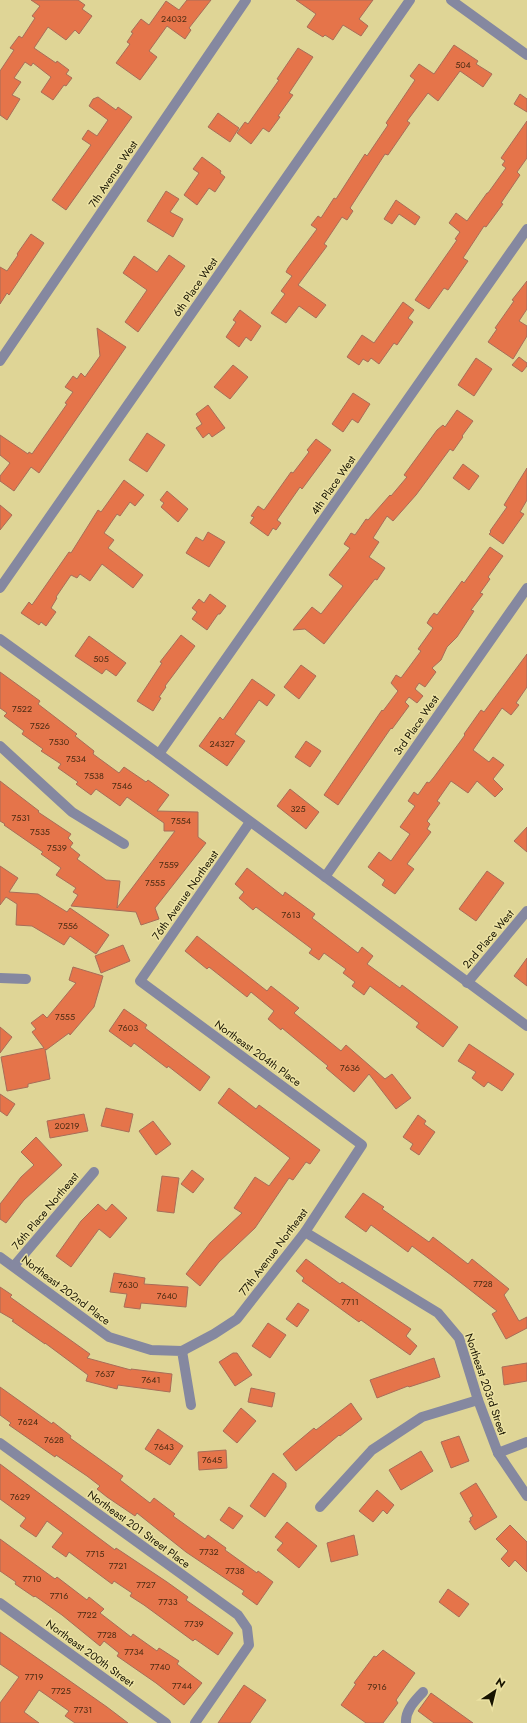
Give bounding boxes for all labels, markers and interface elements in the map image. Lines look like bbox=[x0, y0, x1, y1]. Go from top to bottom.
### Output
house number: 24032 bbox=[161, 12, 187, 25]
house number: 504 bbox=[455, 58, 471, 71]
street label: 7th Avenue West bbox=[85, 137, 142, 211]
street label: 6th Place West bbox=[169, 254, 222, 320]
street label: 4th Place West bbox=[307, 452, 360, 518]
house number: 505 bbox=[93, 652, 109, 665]
street label: 3rd Place West bbox=[389, 691, 443, 758]
house number: 7522 bbox=[12, 702, 32, 715]
house number: 7526 bbox=[30, 719, 50, 732]
house number: 7530 bbox=[49, 735, 70, 748]
house number: 24327 bbox=[209, 737, 235, 750]
house number: 7534 bbox=[66, 752, 86, 765]
house number: 7538 bbox=[84, 769, 104, 782]
house number: 7546 bbox=[112, 779, 132, 792]
house number: 325 bbox=[290, 802, 306, 815]
house number: 7531 bbox=[12, 811, 30, 824]
house number: 7554 bbox=[171, 814, 191, 827]
house number: 7535 bbox=[30, 825, 50, 838]
house number: 7539 bbox=[47, 841, 67, 854]
street label: 76th Avenue Northeast bbox=[148, 847, 222, 943]
house number: 7559 bbox=[159, 858, 179, 871]
house number: 7555 bbox=[145, 876, 165, 889]
street label: 2nd Place West bbox=[459, 906, 518, 972]
house number: 7613 bbox=[282, 908, 301, 921]
house number: 7556 bbox=[58, 919, 78, 932]
house number: 7555 bbox=[55, 1010, 75, 1023]
street label: Northeast 204th Place bbox=[211, 1016, 305, 1090]
house number: 7603 bbox=[118, 1021, 138, 1034]
house number: 7636 bbox=[340, 1061, 360, 1074]
house number: 20219 bbox=[55, 1119, 79, 1132]
street label: 76th Place Northeast bbox=[8, 1169, 82, 1253]
street label: 77th Avenue Northeast bbox=[235, 1205, 311, 1299]
street label: Northeast 202nd Place bbox=[18, 1251, 114, 1329]
house number: 7728 bbox=[473, 1277, 493, 1290]
house number: 7630 bbox=[118, 1278, 139, 1291]
house number: 7640 bbox=[157, 1289, 178, 1302]
house number: 7711 bbox=[341, 1295, 359, 1308]
street label: Northeast 203rd Street bbox=[461, 1331, 511, 1437]
house number: 7637 bbox=[95, 1367, 115, 1380]
house number: 7641 bbox=[141, 1373, 161, 1386]
house number: 7624 bbox=[18, 1415, 38, 1428]
house number: 7628 bbox=[44, 1433, 64, 1446]
house number: 7643 bbox=[154, 1440, 174, 1453]
house number: 7645 bbox=[202, 1453, 222, 1466]
street label: Northeast 201 Street Place bbox=[84, 1486, 194, 1572]
house number: 7629 bbox=[10, 1490, 30, 1503]
house number: 7732 bbox=[199, 1545, 219, 1558]
house number: 7715 bbox=[86, 1547, 104, 1560]
house number: 7721 bbox=[109, 1559, 127, 1572]
house number: 7738 bbox=[225, 1564, 245, 1577]
house number: 7710 bbox=[23, 1572, 42, 1585]
house number: 7727 bbox=[136, 1578, 156, 1591]
house number: 7716 bbox=[50, 1589, 68, 1602]
house number: 7733 bbox=[158, 1595, 178, 1608]
house number: 7722 bbox=[77, 1608, 97, 1621]
street label: Northeast 200th Street bbox=[43, 1616, 138, 1691]
house number: 7739 bbox=[184, 1617, 204, 1630]
house number: 7728 bbox=[97, 1628, 117, 1641]
house number: 7734 bbox=[124, 1645, 144, 1658]
house number: 7740 bbox=[150, 1660, 171, 1673]
house number: 7719 bbox=[25, 1670, 43, 1683]
north arrow bbox=[475, 1671, 515, 1711]
text: N bbox=[493, 1674, 509, 1692]
house number: 7744 bbox=[172, 1679, 192, 1692]
house number: 7916 bbox=[367, 1680, 387, 1693]
house number: 7725 bbox=[51, 1684, 71, 1697]
house number: 7731 bbox=[74, 1703, 92, 1716]

